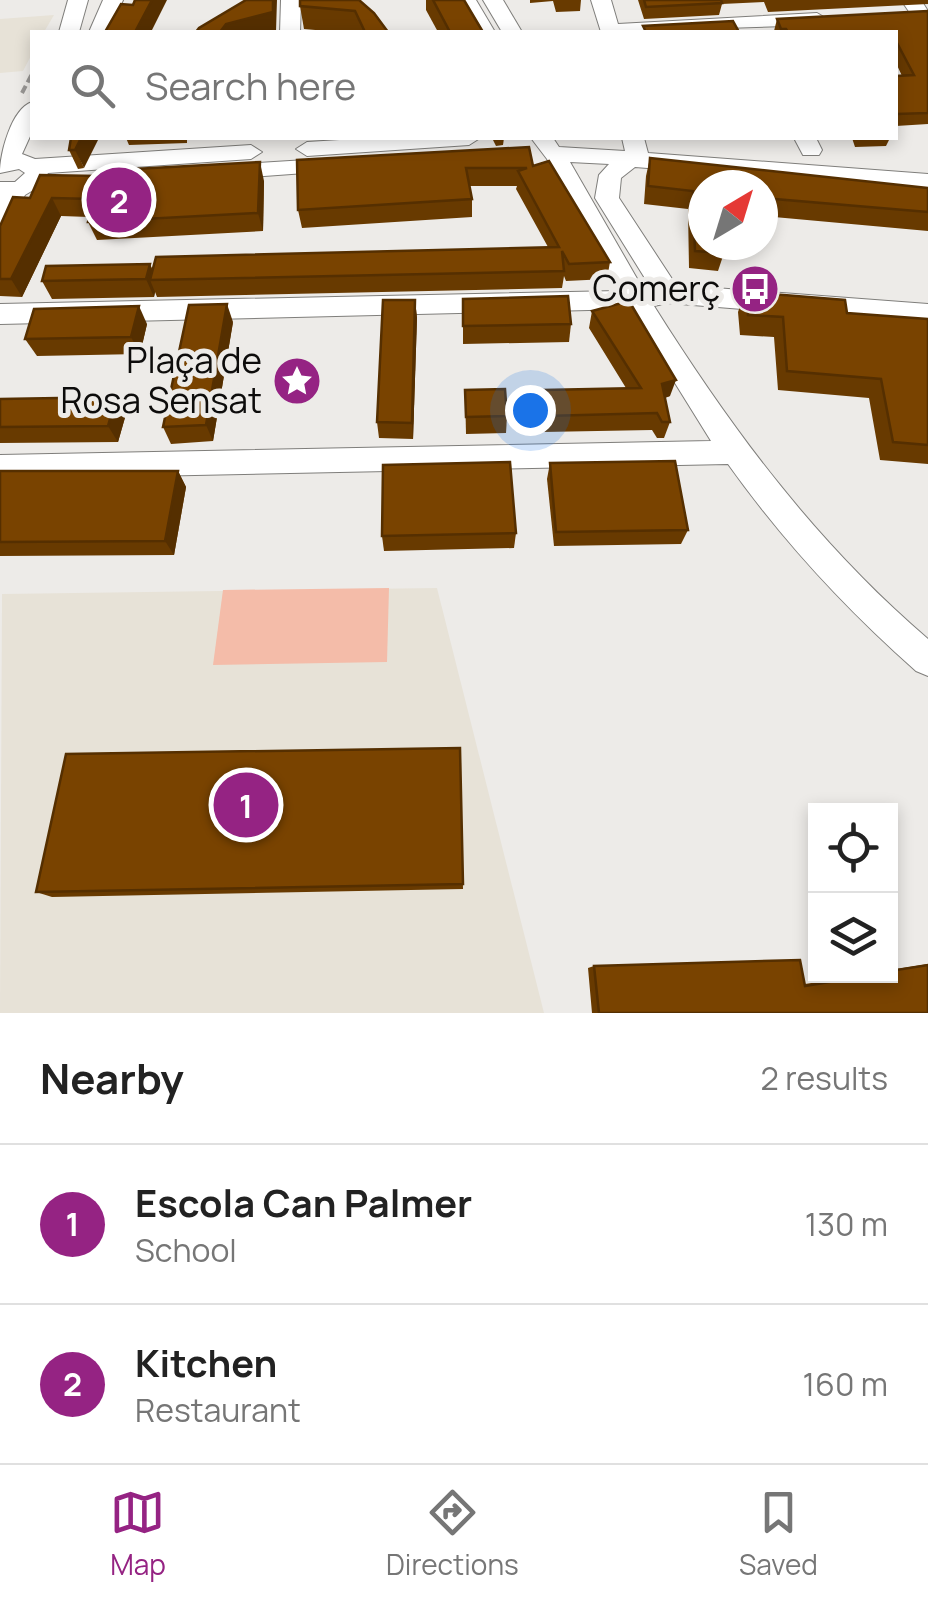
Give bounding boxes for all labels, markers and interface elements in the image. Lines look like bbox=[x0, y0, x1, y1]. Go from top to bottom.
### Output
search box bbox=[30, 30, 898, 140]
icon: search bbox=[65, 58, 120, 113]
text: Search here bbox=[145, 59, 356, 111]
pin: 2 bbox=[86, 162, 152, 238]
north arrow bbox=[688, 170, 778, 260]
bus stop icon: Comerç bbox=[729, 263, 781, 315]
place label: Comerç bbox=[593, 264, 720, 312]
place label: Plaça de Rosa Sensat bbox=[60, 336, 262, 424]
place icon: Plaça de Rosa Sensat bbox=[271, 355, 323, 407]
your location bbox=[505, 385, 556, 436]
pin: 1 bbox=[214, 768, 278, 842]
map controls bbox=[808, 803, 898, 983]
button: locate bbox=[808, 803, 898, 893]
button: layers bbox=[808, 893, 898, 983]
text: Nearby bbox=[40, 1049, 184, 1107]
text: 2 results bbox=[761, 1056, 888, 1100]
text: Escola Can Palmer bbox=[135, 1176, 472, 1228]
text: 1 bbox=[65, 1202, 80, 1246]
text: 130 m bbox=[805, 1202, 888, 1246]
text: School bbox=[135, 1228, 237, 1272]
text: Kitchen bbox=[135, 1336, 277, 1388]
text: 2 bbox=[63, 1362, 82, 1406]
text: 160 m bbox=[803, 1362, 888, 1406]
text: Restaurant bbox=[135, 1388, 301, 1432]
tab: Map bbox=[110, 1485, 166, 1583]
tab: Directions bbox=[386, 1485, 519, 1583]
tab: Saved bbox=[739, 1485, 818, 1583]

